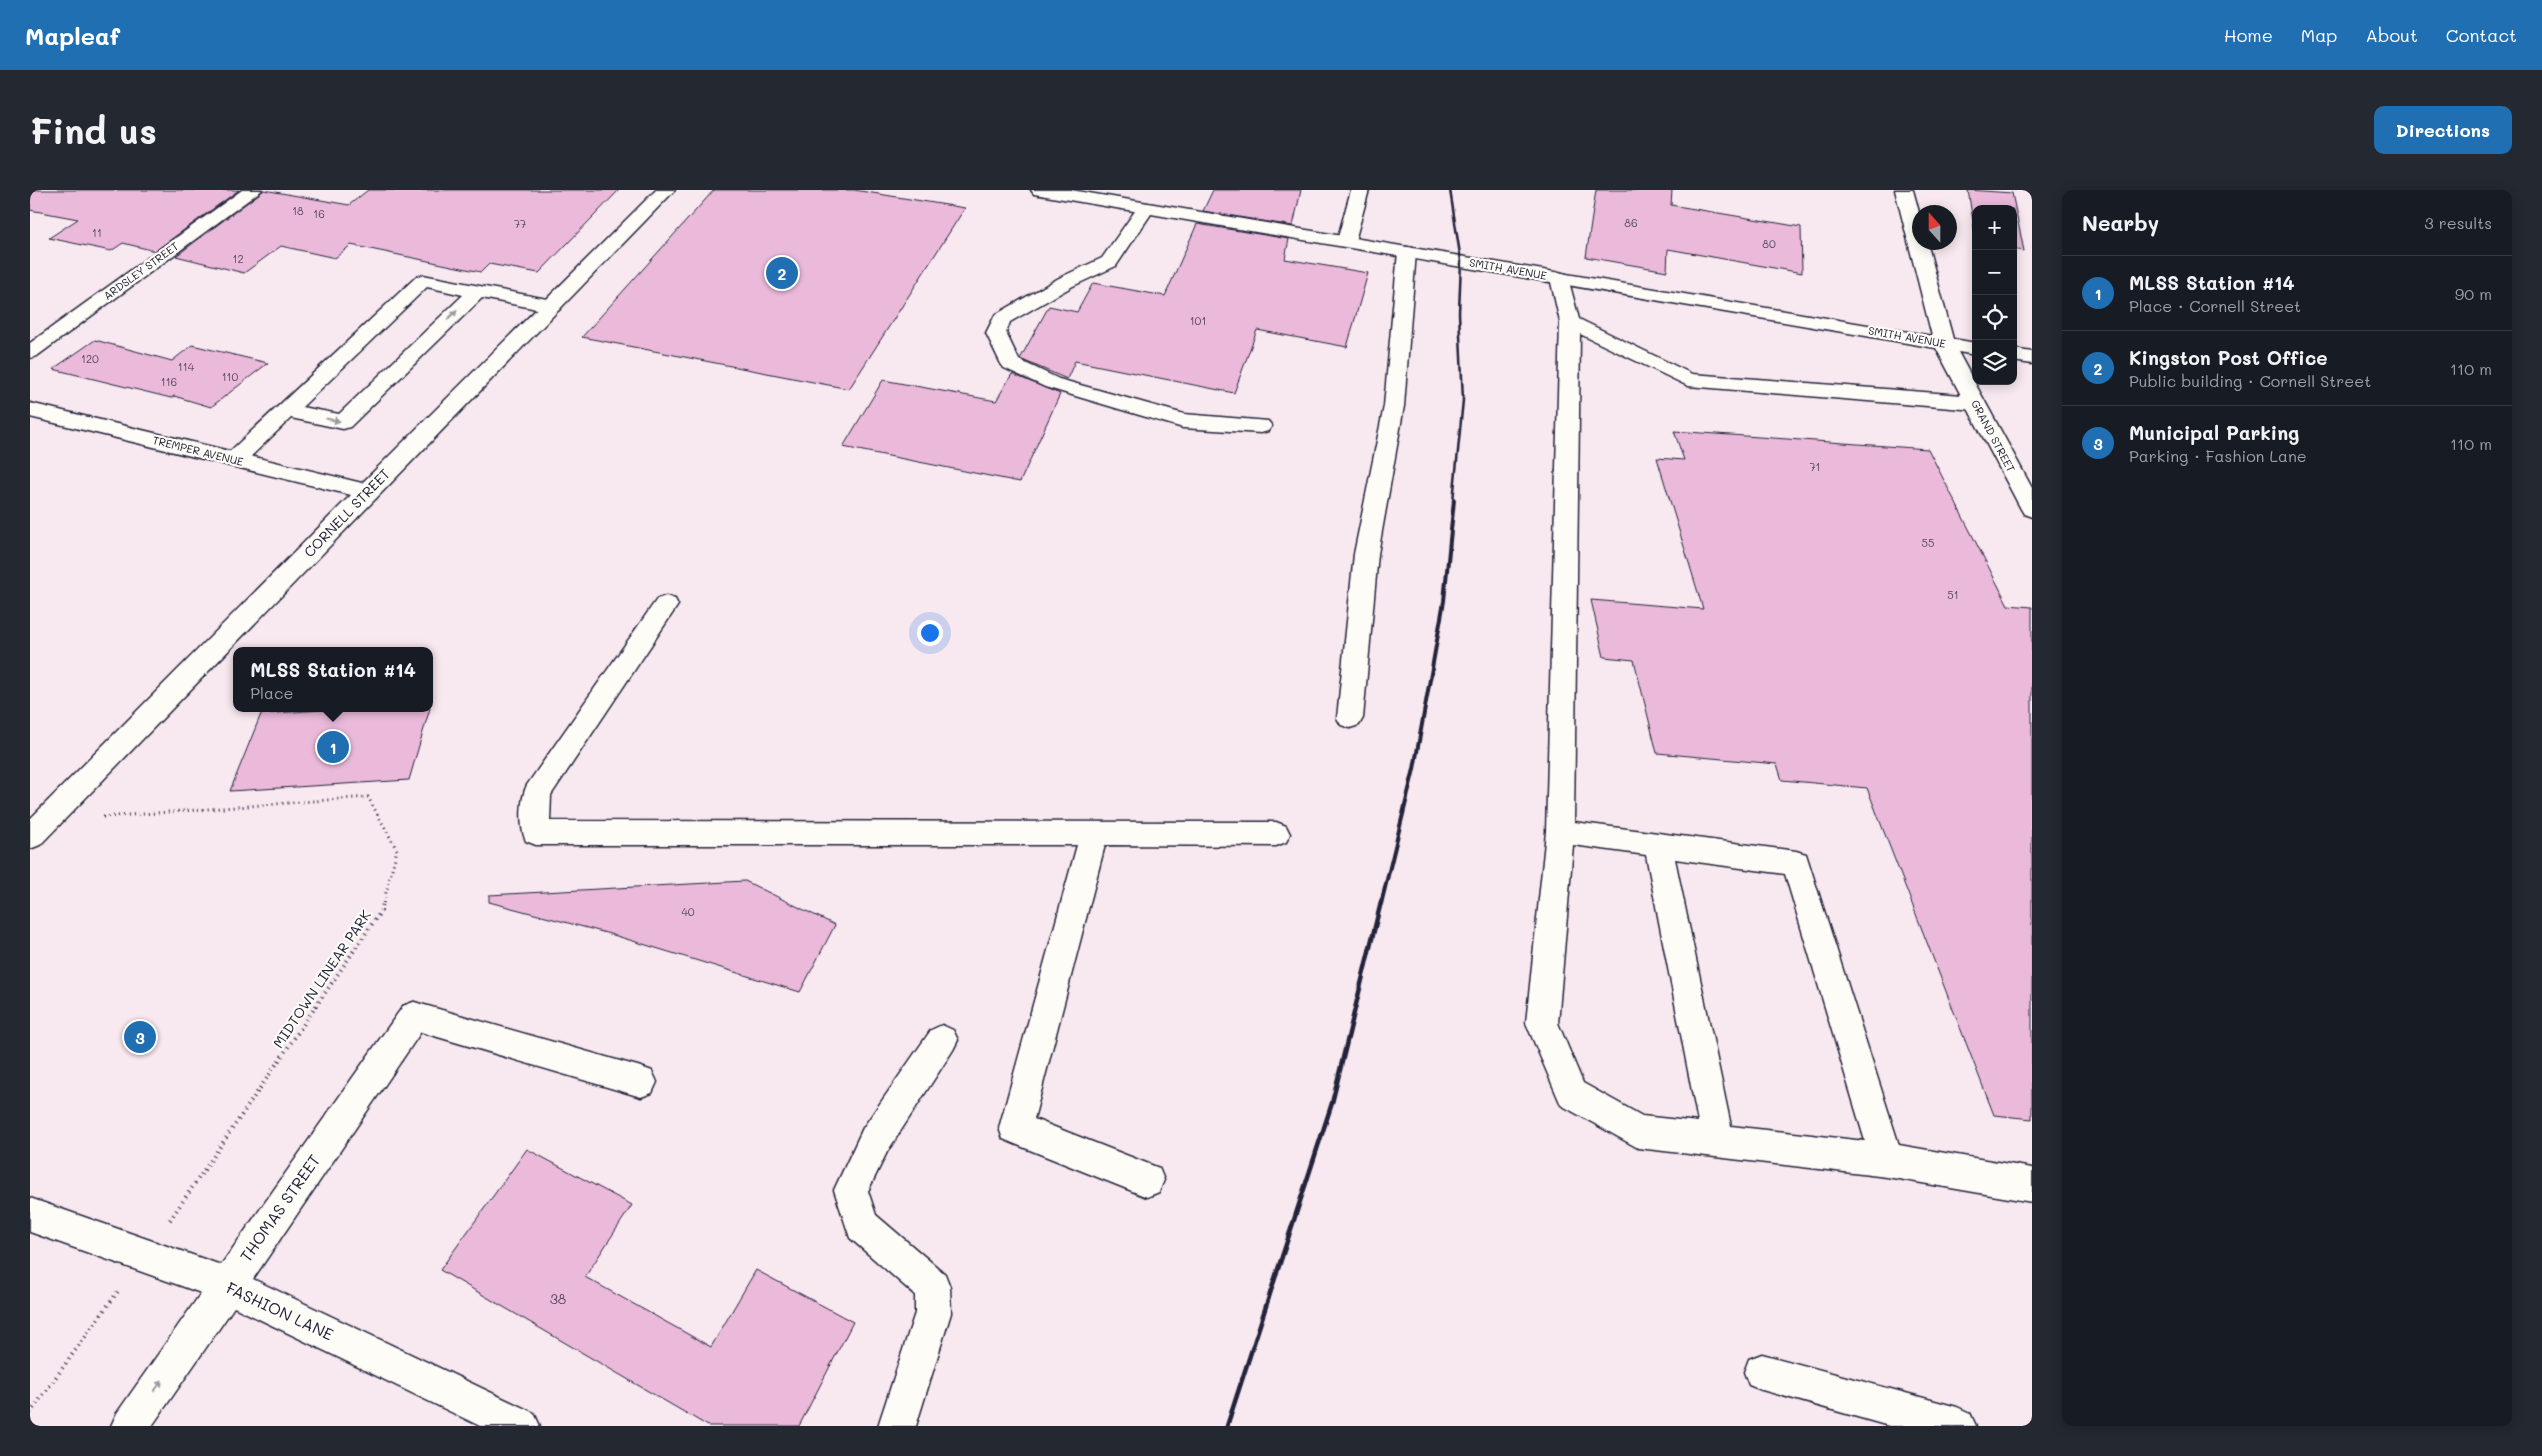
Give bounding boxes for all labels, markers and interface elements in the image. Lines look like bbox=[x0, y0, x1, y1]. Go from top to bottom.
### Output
text: Mapleaf bbox=[25, 20, 120, 51]
text: Home bbox=[2224, 23, 2273, 47]
text: Map bbox=[2301, 23, 2337, 47]
text: About bbox=[2365, 23, 2418, 47]
text: Contact bbox=[2446, 23, 2517, 47]
button: Directions bbox=[2374, 106, 2512, 154]
text: Find us bbox=[30, 107, 157, 153]
house number: 18 bbox=[292, 203, 304, 218]
north arrow bbox=[1912, 205, 1957, 250]
map controls bbox=[1972, 205, 2017, 385]
button: + bbox=[1972, 205, 2017, 250]
house number: 16 bbox=[313, 206, 325, 221]
text: Nearby bbox=[2082, 209, 2159, 236]
text: 3 results bbox=[2424, 212, 2492, 233]
house number: 86 bbox=[1624, 215, 1638, 230]
house number: 77 bbox=[514, 216, 526, 231]
house number: 11 bbox=[92, 225, 102, 240]
house number: 80 bbox=[1762, 236, 1776, 251]
street label: ARDSLEY STREET bbox=[100, 238, 181, 303]
button: − bbox=[1972, 250, 2017, 295]
house number: 12 bbox=[232, 251, 244, 266]
pin: 2 bbox=[766, 254, 798, 292]
street label: SMITH AVENUE bbox=[1468, 254, 1548, 283]
text: MLSS Station #14 bbox=[2129, 270, 2295, 295]
text: 1 bbox=[2094, 283, 2102, 304]
text: 90 m bbox=[2455, 283, 2492, 304]
button: locate bbox=[1972, 295, 2017, 340]
text: Place · Cornell Street bbox=[2129, 295, 2301, 316]
one-way arrow bbox=[446, 309, 458, 321]
house number: 101 bbox=[1190, 313, 1206, 328]
street label: SMITH AVENUE bbox=[1867, 322, 1947, 351]
button: layers bbox=[1972, 340, 2017, 385]
text: Kingston Post Office bbox=[2129, 345, 2328, 370]
house number: 120 bbox=[81, 351, 99, 366]
text: 2 bbox=[2094, 358, 2102, 379]
text: 110 m bbox=[2450, 358, 2492, 379]
house number: 114 bbox=[178, 359, 195, 374]
house number: 110 bbox=[222, 369, 239, 384]
text: Public building · Cornell Street bbox=[2129, 370, 2371, 391]
house number: 116 bbox=[161, 374, 177, 389]
street label: GRAND STREET bbox=[1968, 397, 2019, 475]
one-way arrow bbox=[326, 416, 341, 424]
text: Municipal Parking bbox=[2129, 420, 2299, 445]
street label: TREMPER AVENUE bbox=[151, 432, 245, 469]
text: 3 bbox=[2093, 433, 2103, 454]
text: 110 m bbox=[2450, 433, 2492, 454]
text: Parking · Fashion Lane bbox=[2129, 445, 2307, 466]
house number: 71 bbox=[1809, 459, 1821, 474]
street label: CORNELL STREET bbox=[299, 464, 394, 561]
house number: 55 bbox=[1922, 535, 1934, 550]
house number: 51 bbox=[1947, 587, 1959, 602]
your location bbox=[917, 620, 943, 646]
popup bbox=[233, 647, 433, 712]
text: MLSS Station #14 bbox=[250, 657, 416, 682]
text: Place bbox=[250, 682, 293, 703]
pin: 1 bbox=[317, 728, 349, 766]
house number: 40 bbox=[681, 904, 695, 919]
street label: MIDTOWN LINEAR PARK bbox=[268, 906, 375, 1051]
pin: 3 bbox=[124, 1018, 156, 1056]
street label: THOMAS STREET bbox=[235, 1150, 324, 1265]
street label: FASHION LANE bbox=[223, 1277, 337, 1345]
house number: 38 bbox=[550, 1289, 566, 1308]
one-way arrow bbox=[153, 1379, 163, 1393]

